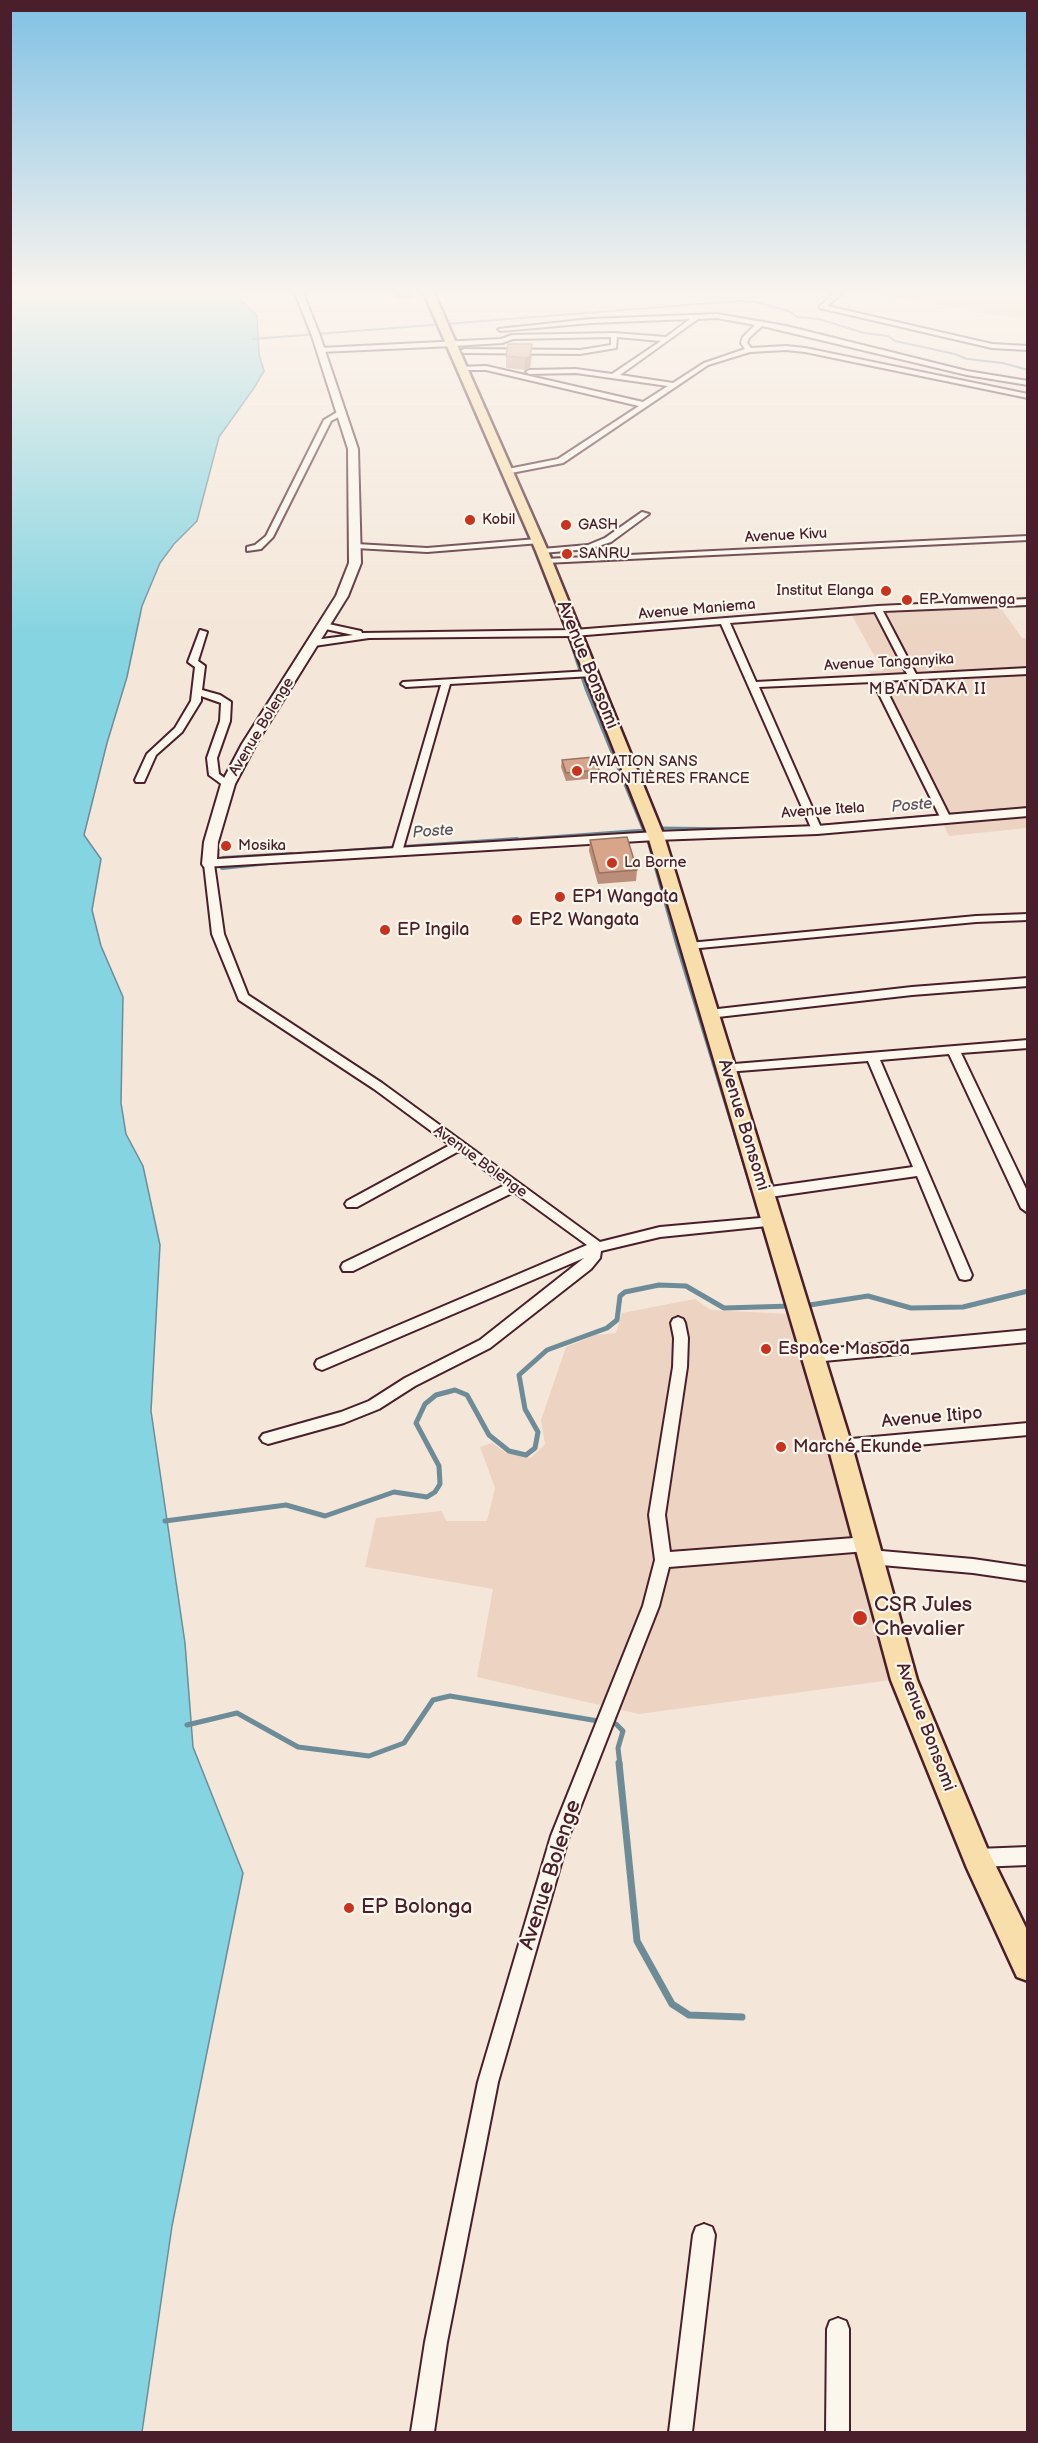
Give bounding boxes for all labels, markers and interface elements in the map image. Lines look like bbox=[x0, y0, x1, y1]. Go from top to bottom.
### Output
place label: Kobil bbox=[482, 511, 515, 529]
marker: Kobil bbox=[463, 513, 477, 527]
place label: GASH bbox=[578, 516, 618, 534]
marker: GASH bbox=[559, 518, 573, 532]
street label: Avenue Kivu bbox=[744, 525, 828, 547]
place label: SANRU bbox=[579, 545, 630, 563]
marker: SANRU bbox=[560, 547, 574, 561]
place label: Institut Elanga bbox=[777, 582, 874, 600]
marker: Institut Elanga bbox=[879, 584, 893, 598]
place label: EP Yamwenga bbox=[919, 591, 1015, 609]
marker: EP Yamwenga bbox=[900, 593, 914, 607]
street label: Avenue Maniema bbox=[638, 596, 756, 624]
street label: Avenue Bonsomi bbox=[551, 598, 623, 732]
street label: Avenue Tanganyika bbox=[823, 651, 955, 675]
street label: Avenue Bolenge bbox=[226, 675, 298, 779]
district label: MBANDAKA II bbox=[869, 680, 987, 700]
place label: AVIATION SANS FRONTIÈRES FRANCE bbox=[589, 753, 750, 788]
marker: AVIATION SANS FRONTIÈRES FRANCE bbox=[570, 764, 584, 778]
water label: Poste bbox=[891, 795, 933, 817]
street label: Avenue Itela bbox=[781, 799, 865, 823]
water label: Poste bbox=[412, 821, 454, 843]
place label: Mosika bbox=[238, 837, 286, 855]
marker: Mosika bbox=[219, 839, 233, 853]
place label: La Borne bbox=[624, 854, 686, 872]
marker: La Borne bbox=[605, 856, 619, 870]
place label: EP1 Wangata bbox=[572, 886, 679, 908]
marker: EP1 Wangata bbox=[553, 890, 567, 904]
place label: EP2 Wangata bbox=[529, 909, 639, 931]
marker: EP2 Wangata bbox=[510, 913, 524, 927]
place label: EP Ingila bbox=[397, 919, 469, 941]
marker: EP Ingila bbox=[378, 923, 392, 937]
street label: Avenue Bonsomi bbox=[713, 1057, 773, 1193]
street label: Avenue Bolenge bbox=[430, 1122, 530, 1202]
place label: Espace Masoda bbox=[778, 1338, 910, 1360]
marker: Espace Masoda bbox=[759, 1342, 773, 1356]
street label: Avenue Itipo bbox=[881, 1403, 983, 1433]
place label: Marché Ekunde bbox=[793, 1436, 922, 1458]
marker: Marché Ekunde bbox=[774, 1440, 788, 1454]
place label: CSR Jules Chevalier bbox=[874, 1593, 972, 1643]
marker: CSR Jules Chevalier bbox=[851, 1609, 869, 1627]
street label: Avenue Bonsomi bbox=[891, 1660, 959, 1794]
street label: Avenue Bolenge bbox=[515, 1797, 587, 1953]
place label: EP Bolonga bbox=[361, 1895, 472, 1921]
marker: EP Bolonga bbox=[342, 1901, 356, 1915]

